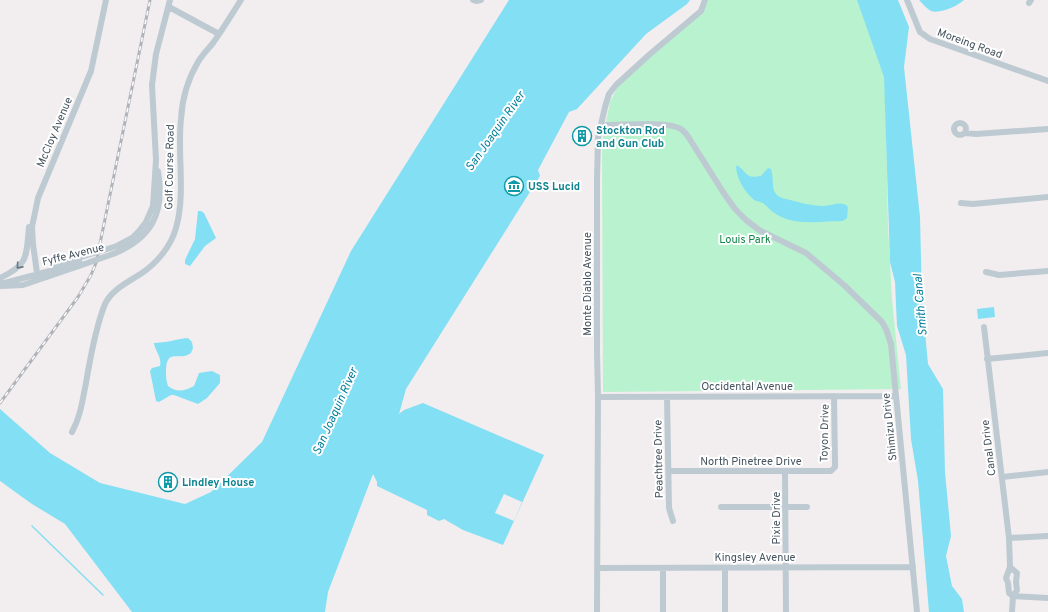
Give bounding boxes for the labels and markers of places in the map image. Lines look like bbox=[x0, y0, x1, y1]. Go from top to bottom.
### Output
place label: Stockton Rod and Gun Club bbox=[596, 124, 665, 151]
building icon: Stockton Rod and Gun Club bbox=[571, 125, 593, 147]
museum icon: USS Lucid bbox=[503, 175, 525, 197]
place label: USS Lucid bbox=[528, 180, 580, 194]
building icon: Lindley House bbox=[157, 471, 179, 493]
place label: Lindley House bbox=[182, 476, 255, 490]

